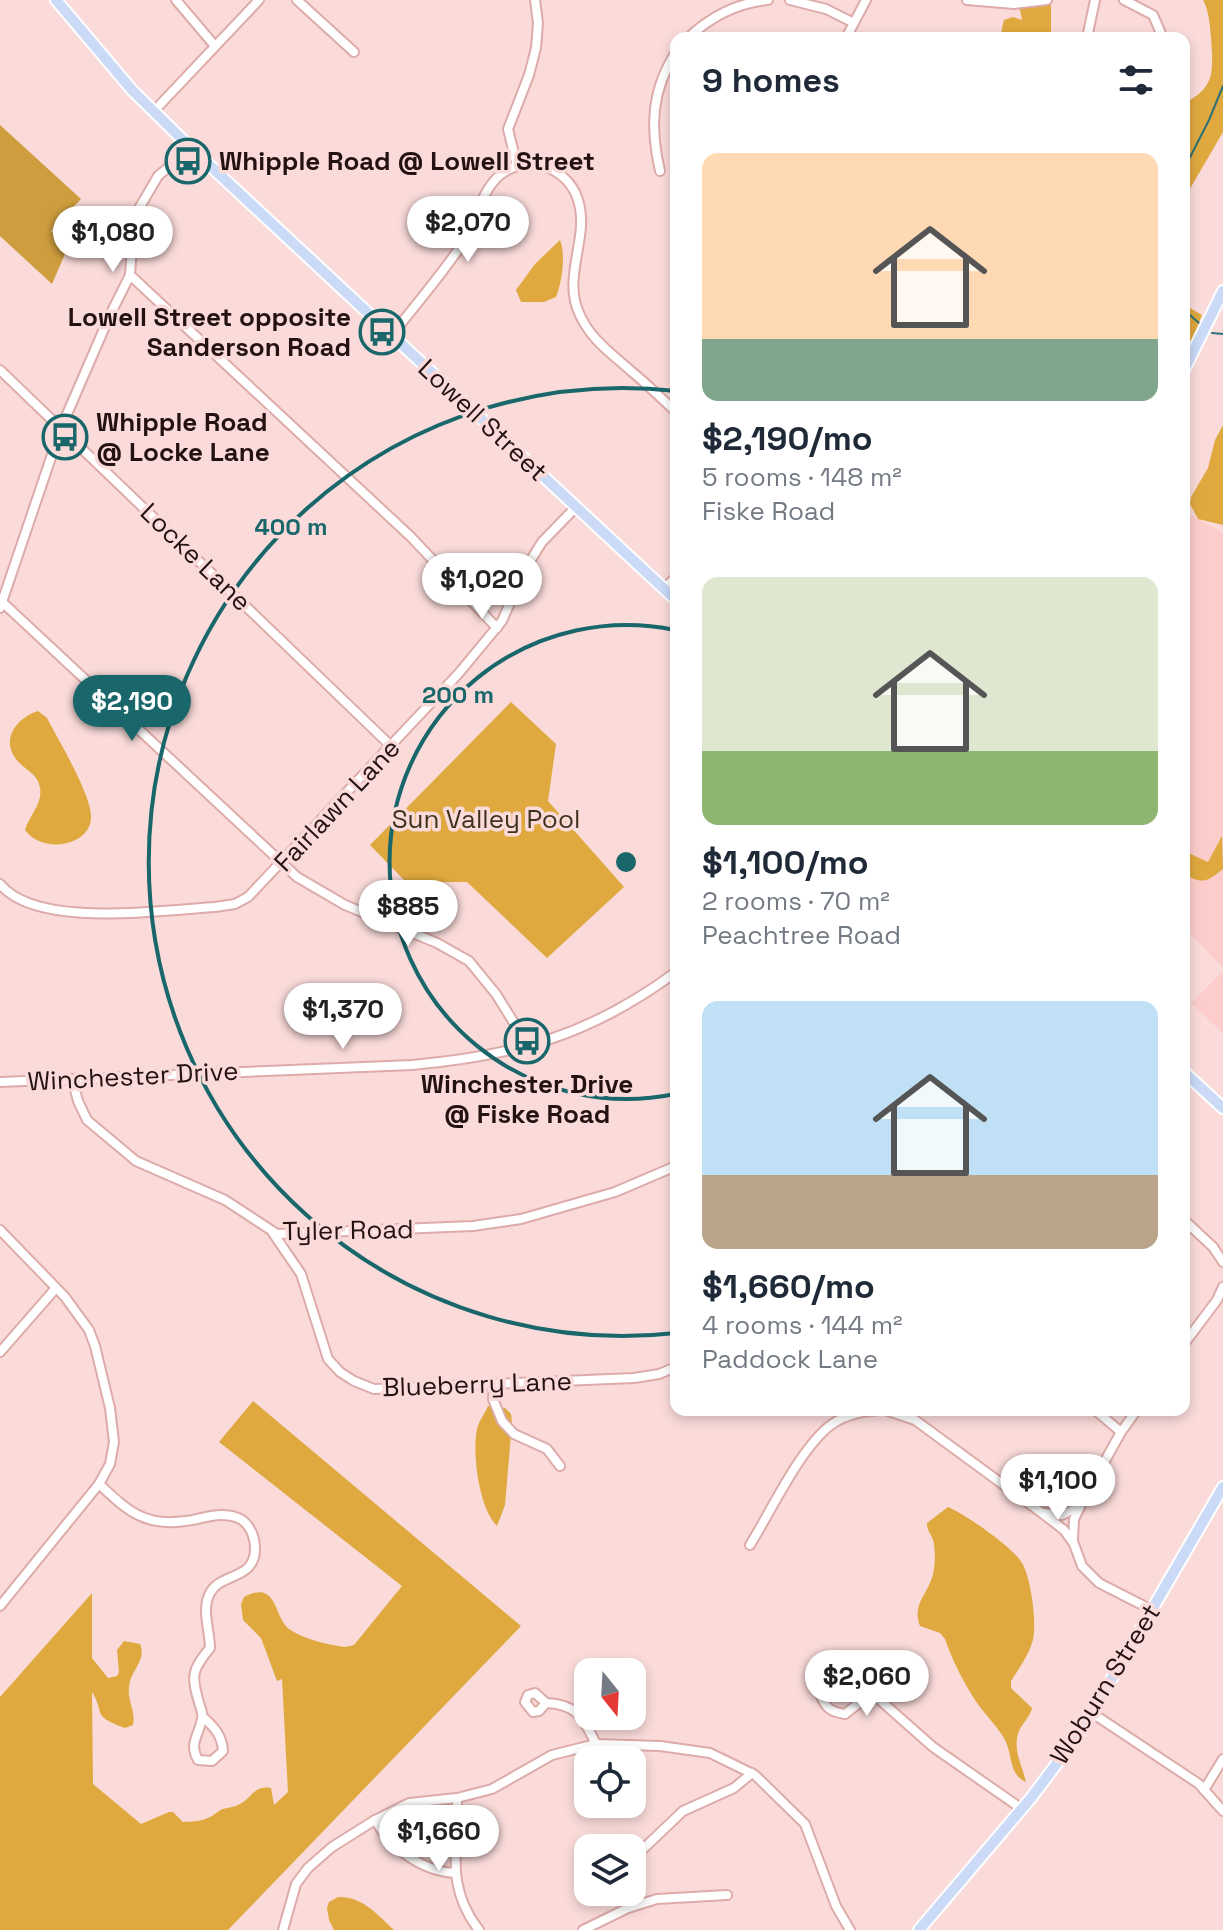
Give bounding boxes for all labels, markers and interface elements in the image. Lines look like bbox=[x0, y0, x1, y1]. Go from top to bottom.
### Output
icon: filters bbox=[1114, 58, 1158, 102]
text: 9 homes bbox=[702, 59, 840, 102]
bus stop icon: Whipple Road @ Lowell Street bbox=[164, 137, 212, 185]
place label: Whipple Road @ Lowell Street bbox=[219, 144, 595, 178]
pin: $2,070 bbox=[403, 196, 533, 264]
text: $2,070 bbox=[425, 205, 511, 239]
icon: home bbox=[858, 205, 1002, 349]
pin: $1,080 bbox=[48, 206, 178, 274]
text: $1,080 bbox=[71, 215, 155, 249]
place label: Lowell Street opposite Sanderson Road bbox=[68, 300, 351, 364]
bus stop icon: Lowell Street opposite Sanderson Road bbox=[358, 308, 406, 356]
street label: Lowell Street bbox=[411, 351, 555, 489]
place label: Whipple Road @ Locke Lane bbox=[96, 405, 270, 469]
bus stop icon: Whipple Road @ Locke Lane bbox=[41, 413, 89, 461]
text: $2,190/mo bbox=[702, 417, 872, 460]
text: 5 rooms · 148 m² bbox=[702, 460, 902, 494]
text: Fiske Road bbox=[702, 494, 835, 528]
street label: Locke Lane bbox=[133, 496, 259, 618]
text: 400 m bbox=[255, 511, 327, 542]
pin: $1,020 bbox=[417, 553, 547, 621]
text: $1,020 bbox=[440, 562, 524, 596]
icon: home bbox=[858, 629, 1002, 773]
pin: $2,190 bbox=[67, 675, 197, 743]
text: 200 m bbox=[422, 679, 494, 710]
text: $2,190 bbox=[91, 684, 173, 718]
street label: Fairlawn Lane bbox=[267, 731, 407, 879]
park label: Sun Valley Pool bbox=[392, 802, 580, 836]
text: $1,100/mo bbox=[702, 841, 869, 884]
centre of rings bbox=[612, 848, 640, 876]
pin: $885 bbox=[361, 880, 455, 948]
text: 2 rooms · 70 m² bbox=[702, 884, 890, 918]
text: $885 bbox=[377, 889, 439, 923]
text: Peachtree Road bbox=[702, 918, 901, 952]
pin: $1,370 bbox=[278, 983, 408, 1051]
text: $1,370 bbox=[302, 992, 384, 1026]
bus stop icon: Winchester Drive @ Fiske Road bbox=[503, 1017, 551, 1065]
icon: home bbox=[858, 1053, 1002, 1197]
street label: Winchester Drive bbox=[27, 1054, 239, 1098]
place label: Winchester Drive @ Fiske Road bbox=[421, 1067, 633, 1131]
street label: Tyler Road bbox=[282, 1212, 414, 1248]
text: $1,660/mo bbox=[702, 1265, 875, 1308]
text: 4 rooms · 144 m² bbox=[702, 1308, 903, 1342]
text: Paddock Lane bbox=[702, 1342, 878, 1376]
street label: Blueberry Lane bbox=[382, 1364, 572, 1404]
pin: $1,100 bbox=[993, 1454, 1123, 1522]
text: $1,100 bbox=[1018, 1463, 1098, 1497]
street label: Woburn Street bbox=[1042, 1597, 1168, 1771]
pin: $2,060 bbox=[802, 1650, 932, 1718]
north arrow bbox=[574, 1658, 646, 1730]
map controls bbox=[574, 1658, 646, 1906]
text: $2,060 bbox=[823, 1659, 911, 1693]
button: locate bbox=[574, 1746, 646, 1818]
pin: $1,660 bbox=[374, 1805, 504, 1873]
text: $1,660 bbox=[397, 1814, 481, 1848]
button: layers bbox=[574, 1834, 646, 1906]

